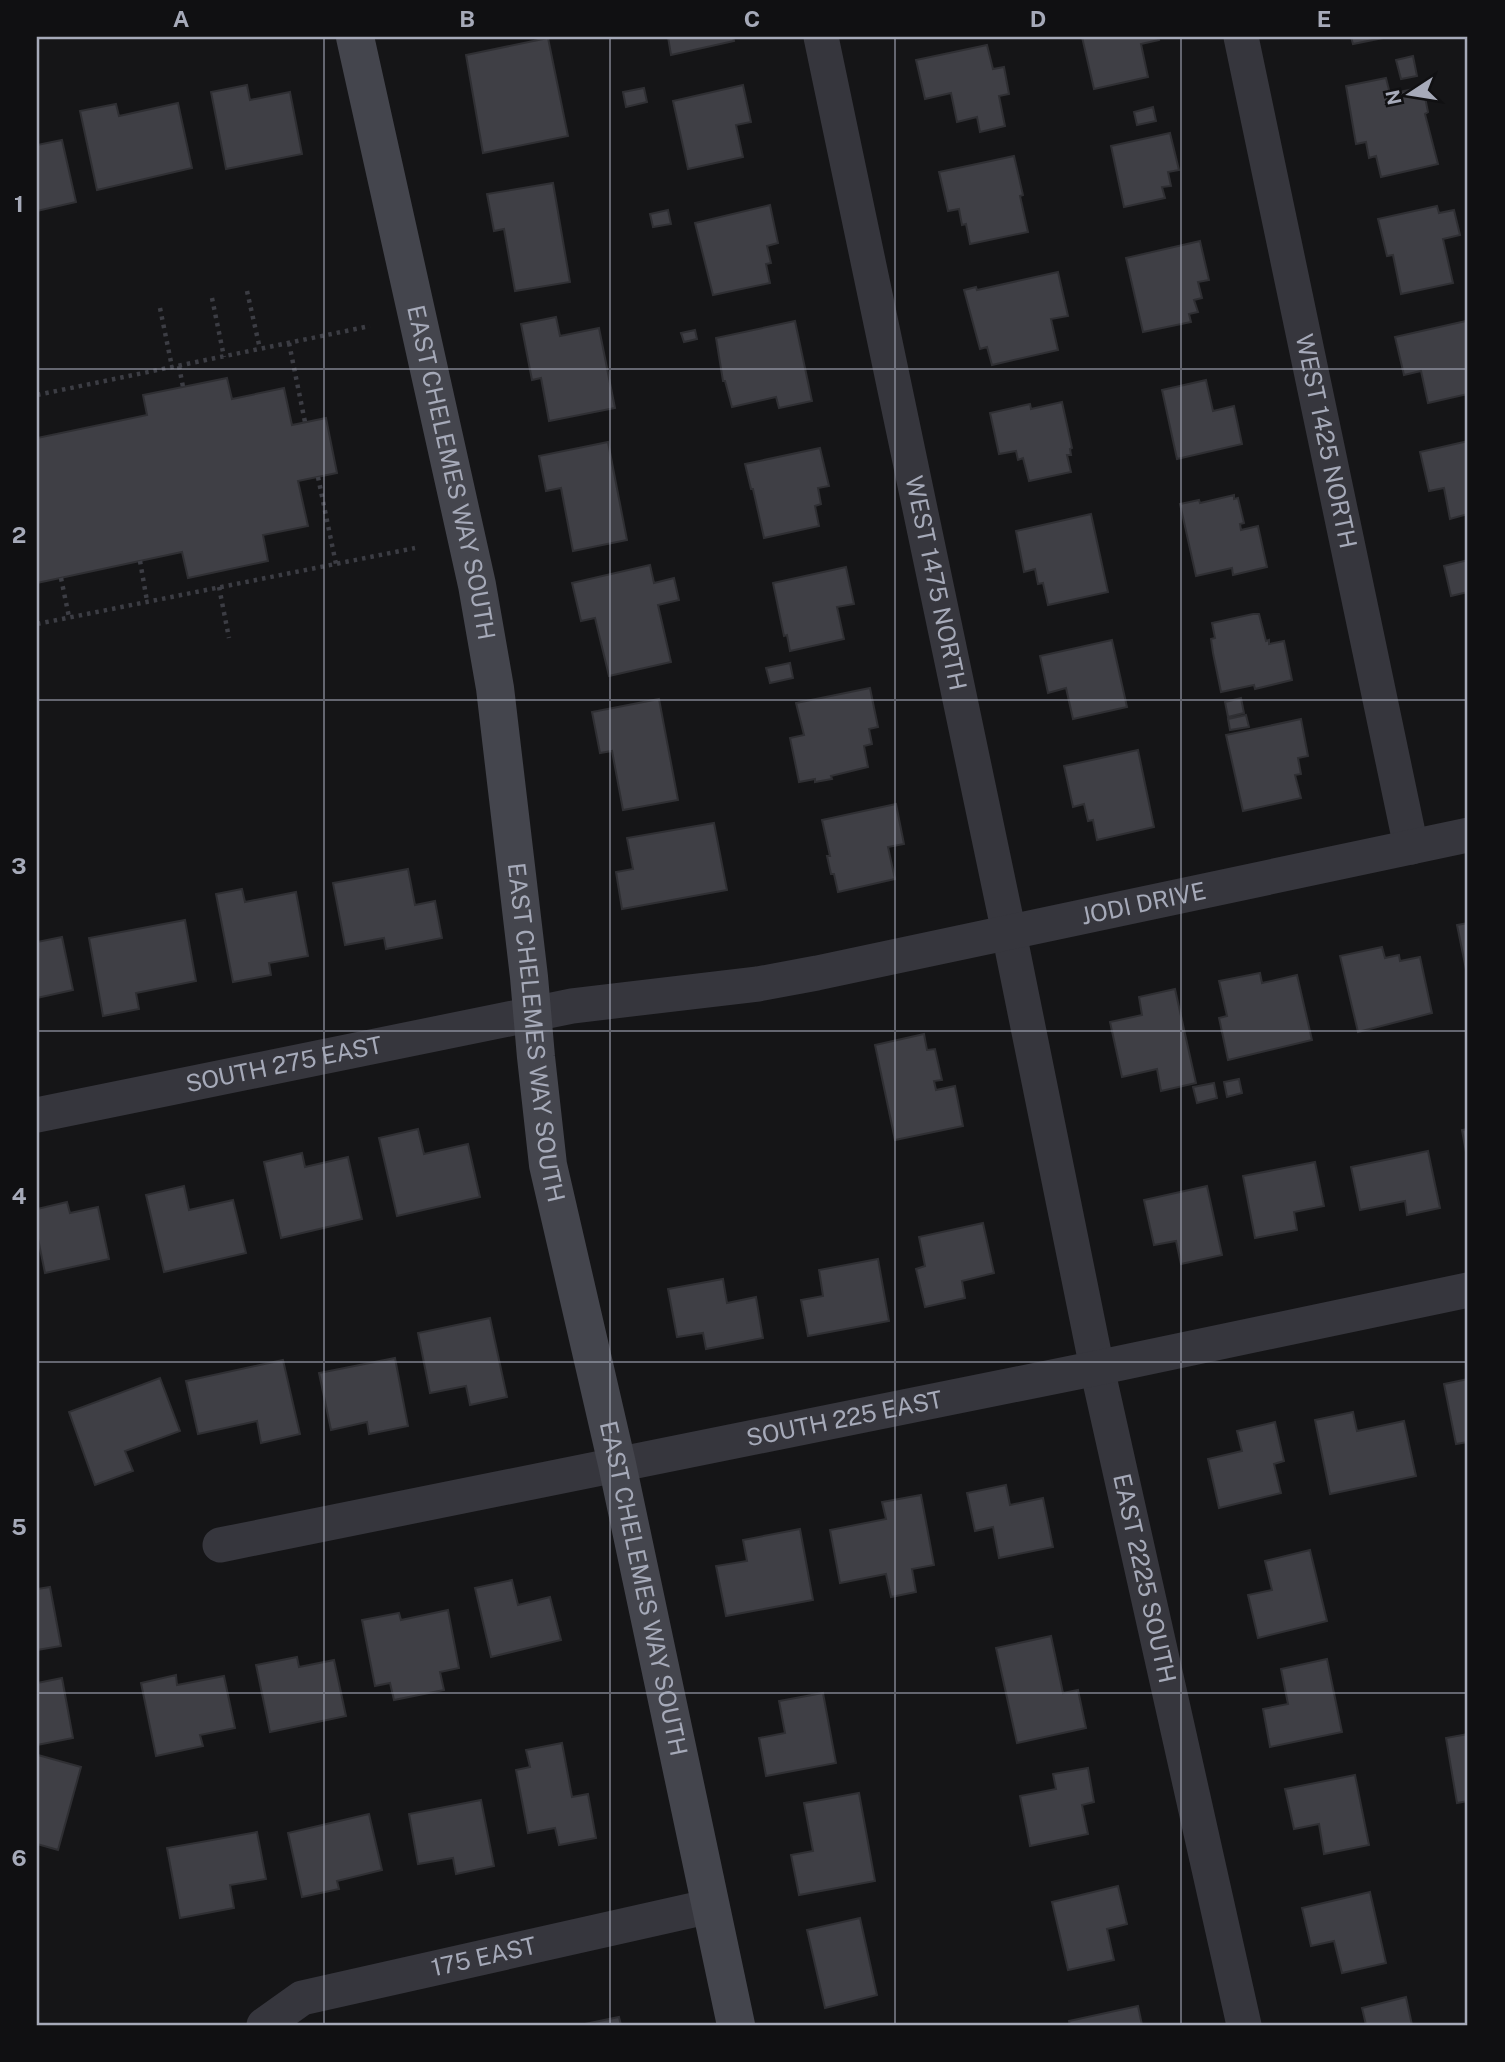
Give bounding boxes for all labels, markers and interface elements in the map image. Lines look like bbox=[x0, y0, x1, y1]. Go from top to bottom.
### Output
text: A bbox=[173, 5, 190, 32]
text: B bbox=[459, 5, 475, 32]
text: C bbox=[744, 5, 760, 32]
text: D bbox=[1030, 5, 1046, 32]
text: E bbox=[1317, 5, 1331, 32]
north arrow bbox=[1376, 60, 1446, 130]
text: N bbox=[1381, 88, 1406, 107]
text: 1 bbox=[14, 190, 24, 217]
street label: EAST CHELEMES WAY SOUTH bbox=[402, 302, 501, 642]
street label: WEST 1425 NORTH bbox=[1291, 331, 1363, 551]
street label: WEST 1475 NORTH bbox=[900, 473, 973, 693]
text: 2 bbox=[12, 521, 26, 548]
text: 3 bbox=[11, 852, 27, 879]
street label: EAST CHELEMES WAY SOUTH bbox=[503, 861, 571, 1205]
street label: JODI DRIVE bbox=[1078, 876, 1208, 930]
street label: SOUTH 275 EAST bbox=[183, 1030, 384, 1097]
text: 4 bbox=[11, 1182, 27, 1209]
street label: SOUTH 225 EAST bbox=[744, 1385, 945, 1451]
street label: EAST CHELEMES WAY SOUTH bbox=[595, 1418, 694, 1758]
street label: EAST 2225 SOUTH bbox=[1108, 1471, 1182, 1686]
text: 5 bbox=[11, 1513, 27, 1540]
text: 6 bbox=[11, 1844, 27, 1871]
street label: 175 EAST bbox=[428, 1931, 539, 1982]

